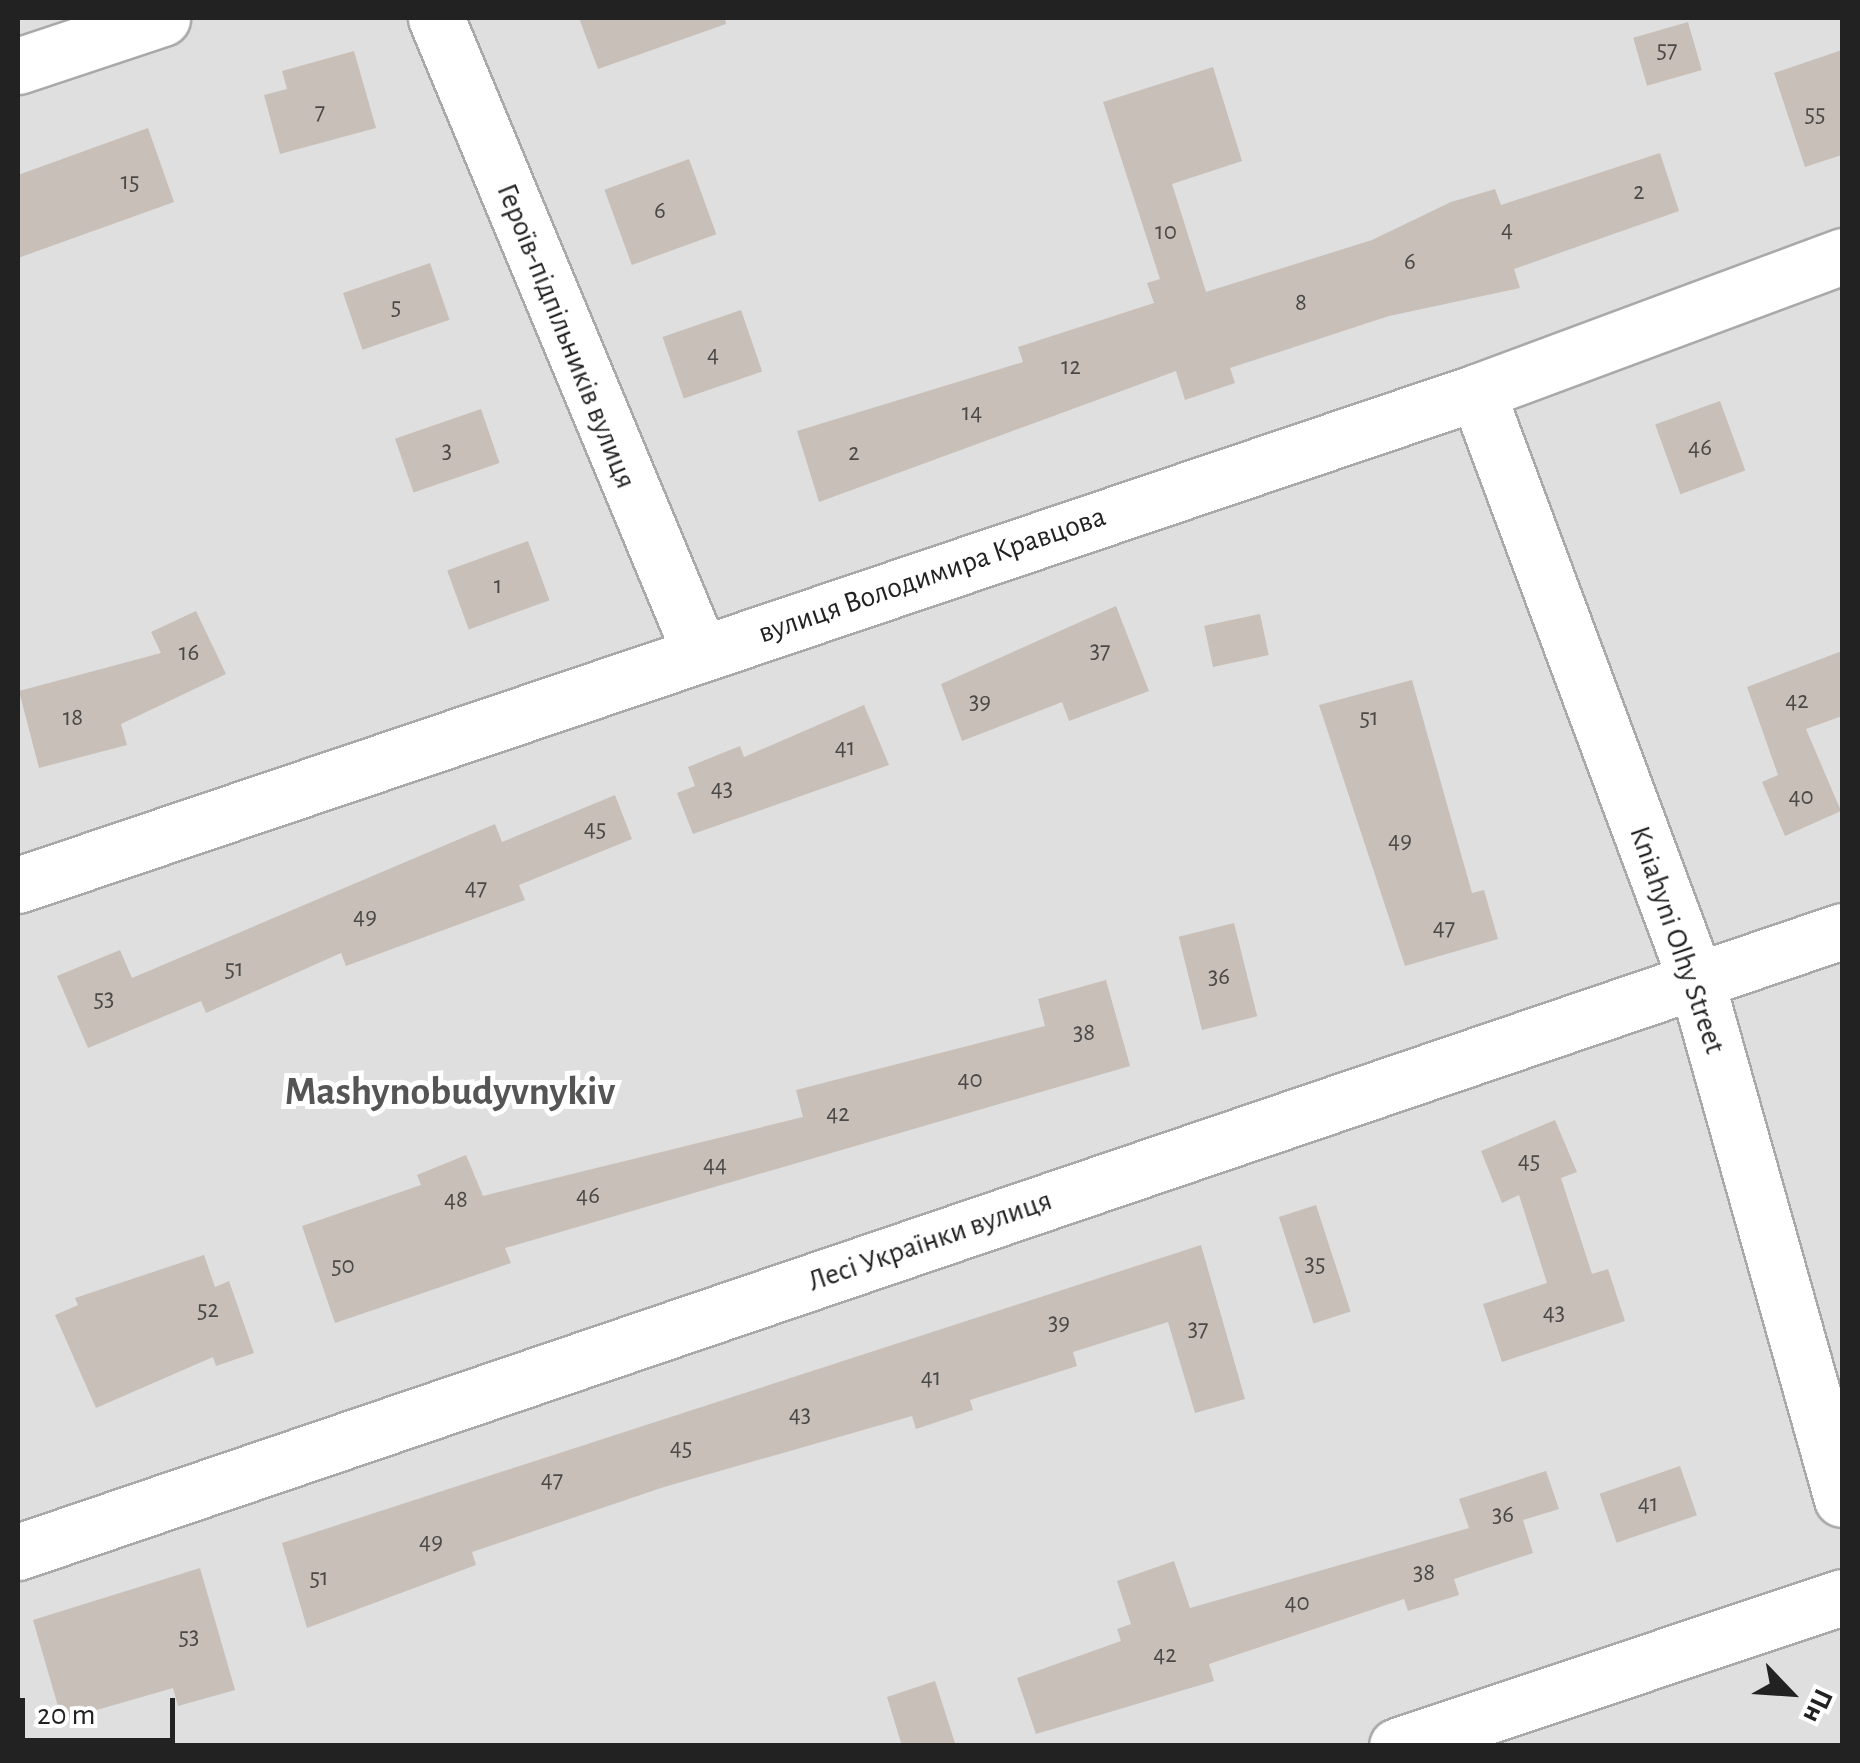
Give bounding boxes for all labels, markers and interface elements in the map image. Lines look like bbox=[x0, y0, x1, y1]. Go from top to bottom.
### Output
house number: 57 bbox=[1657, 35, 1677, 65]
house number: 7 bbox=[315, 97, 325, 127]
house number: 55 bbox=[1805, 99, 1825, 129]
house number: 15 bbox=[120, 167, 140, 197]
house number: 2 bbox=[1633, 177, 1645, 207]
street label: Героїв-підпільників вулиця bbox=[488, 178, 644, 494]
house number: 6 bbox=[654, 196, 666, 226]
house number: 4 bbox=[1501, 215, 1513, 245]
house number: 10 bbox=[1155, 217, 1177, 247]
house number: 6 bbox=[1404, 247, 1416, 277]
house number: 8 bbox=[1295, 288, 1307, 318]
house number: 5 bbox=[391, 292, 401, 322]
house number: 4 bbox=[707, 340, 719, 370]
house number: 12 bbox=[1061, 352, 1081, 382]
house number: 14 bbox=[962, 398, 982, 428]
house number: 46 bbox=[1688, 433, 1712, 463]
house number: 3 bbox=[442, 436, 452, 466]
house number: 2 bbox=[848, 438, 860, 468]
street label: вулиця Володимира Кравцова bbox=[754, 499, 1110, 651]
house number: 1 bbox=[494, 571, 502, 601]
house number: 37 bbox=[1090, 636, 1110, 666]
house number: 16 bbox=[179, 638, 199, 668]
house number: 42 bbox=[1785, 686, 1809, 716]
house number: 39 bbox=[969, 687, 991, 717]
house number: 18 bbox=[63, 703, 83, 733]
house number: 51 bbox=[1359, 703, 1379, 733]
house number: 41 bbox=[835, 733, 855, 763]
house number: 43 bbox=[711, 774, 733, 804]
house number: 40 bbox=[1788, 782, 1814, 812]
house number: 45 bbox=[584, 814, 606, 844]
street label: Kniahyni Olhy Street bbox=[1621, 822, 1733, 1058]
house number: 49 bbox=[1388, 826, 1412, 856]
house number: 47 bbox=[465, 873, 487, 903]
house number: 49 bbox=[353, 902, 377, 932]
house number: 47 bbox=[1433, 913, 1455, 943]
house number: 51 bbox=[224, 954, 244, 984]
house number: 36 bbox=[1208, 962, 1230, 992]
house number: 53 bbox=[94, 984, 114, 1014]
house number: 38 bbox=[1073, 1018, 1095, 1048]
house number: 40 bbox=[957, 1065, 983, 1095]
district label: Mashynobudyvnykiv bbox=[285, 1068, 615, 1116]
house number: 42 bbox=[826, 1099, 850, 1129]
house number: 45 bbox=[1518, 1146, 1540, 1176]
house number: 44 bbox=[703, 1150, 727, 1180]
house number: 46 bbox=[576, 1181, 600, 1211]
street label: Лесі Українки вулиця bbox=[803, 1182, 1057, 1300]
house number: 48 bbox=[444, 1185, 468, 1215]
house number: 35 bbox=[1305, 1249, 1325, 1279]
house number: 50 bbox=[331, 1251, 355, 1281]
house number: 52 bbox=[197, 1295, 219, 1325]
house number: 43 bbox=[1543, 1298, 1565, 1328]
house number: 39 bbox=[1048, 1308, 1070, 1338]
house number: 37 bbox=[1188, 1314, 1208, 1344]
house number: 41 bbox=[921, 1363, 941, 1393]
house number: 43 bbox=[789, 1400, 811, 1430]
house number: 45 bbox=[670, 1433, 692, 1463]
house number: 47 bbox=[541, 1465, 563, 1495]
house number: 41 bbox=[1638, 1489, 1658, 1519]
house number: 36 bbox=[1492, 1500, 1514, 1530]
house number: 49 bbox=[419, 1527, 443, 1557]
house number: 38 bbox=[1413, 1558, 1435, 1588]
house number: 51 bbox=[309, 1563, 329, 1593]
house number: 40 bbox=[1284, 1588, 1310, 1618]
house number: 53 bbox=[179, 1622, 199, 1652]
house number: 42 bbox=[1153, 1640, 1177, 1670]
north arrow bbox=[1740, 1643, 1840, 1743]
scale bar bbox=[25, 1678, 180, 1740]
text: Пн bbox=[1797, 1684, 1837, 1727]
text: 20 m bbox=[37, 1700, 95, 1730]

